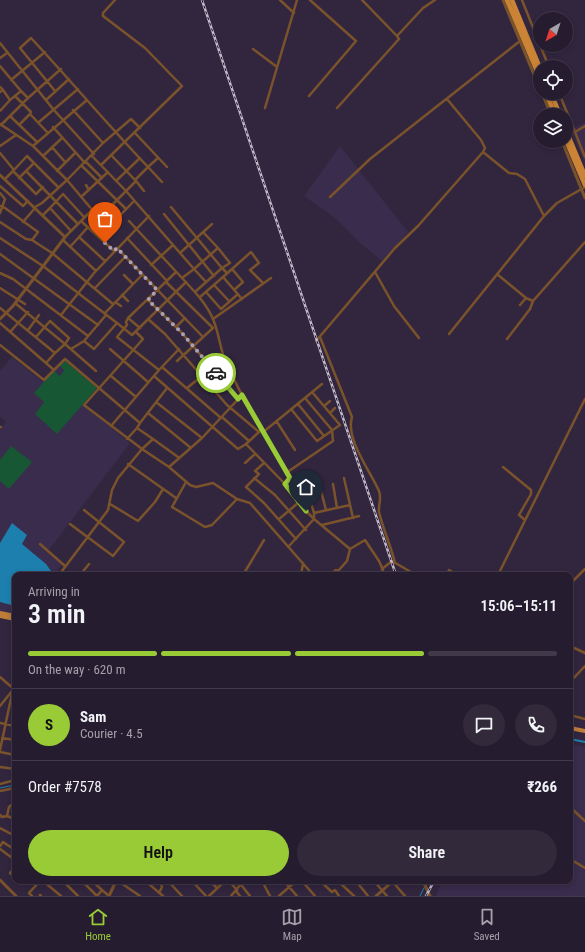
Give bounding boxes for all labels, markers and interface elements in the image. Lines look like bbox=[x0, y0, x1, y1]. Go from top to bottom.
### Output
north arrow bbox=[533, 12, 573, 52]
map controls bbox=[533, 12, 573, 148]
button: locate bbox=[533, 60, 573, 100]
button: layers bbox=[533, 108, 573, 148]
pin bbox=[88, 202, 122, 243]
icon: bag bbox=[94, 208, 116, 230]
courier bbox=[196, 353, 236, 393]
icon: car bbox=[205, 362, 227, 384]
pin bbox=[289, 470, 323, 511]
icon: home bbox=[295, 476, 317, 498]
text: Arriving in bbox=[28, 584, 80, 599]
text: 15:06–15:11 bbox=[480, 597, 557, 615]
text: 3 min bbox=[28, 599, 86, 629]
text: On the way · 620 m bbox=[28, 662, 125, 677]
button: chat bbox=[463, 704, 505, 746]
button: phone bbox=[515, 704, 557, 746]
text: Sam bbox=[80, 708, 106, 726]
text: S bbox=[45, 716, 53, 734]
text: Courier · 4.5 bbox=[80, 726, 143, 741]
text: Order #7578 bbox=[28, 778, 102, 796]
text: ₹266 bbox=[527, 778, 557, 796]
button: Help bbox=[28, 830, 289, 876]
button: Share bbox=[297, 830, 557, 876]
tab: Home bbox=[85, 906, 111, 943]
tab: Map bbox=[281, 906, 303, 943]
tab: Saved bbox=[474, 906, 500, 943]

